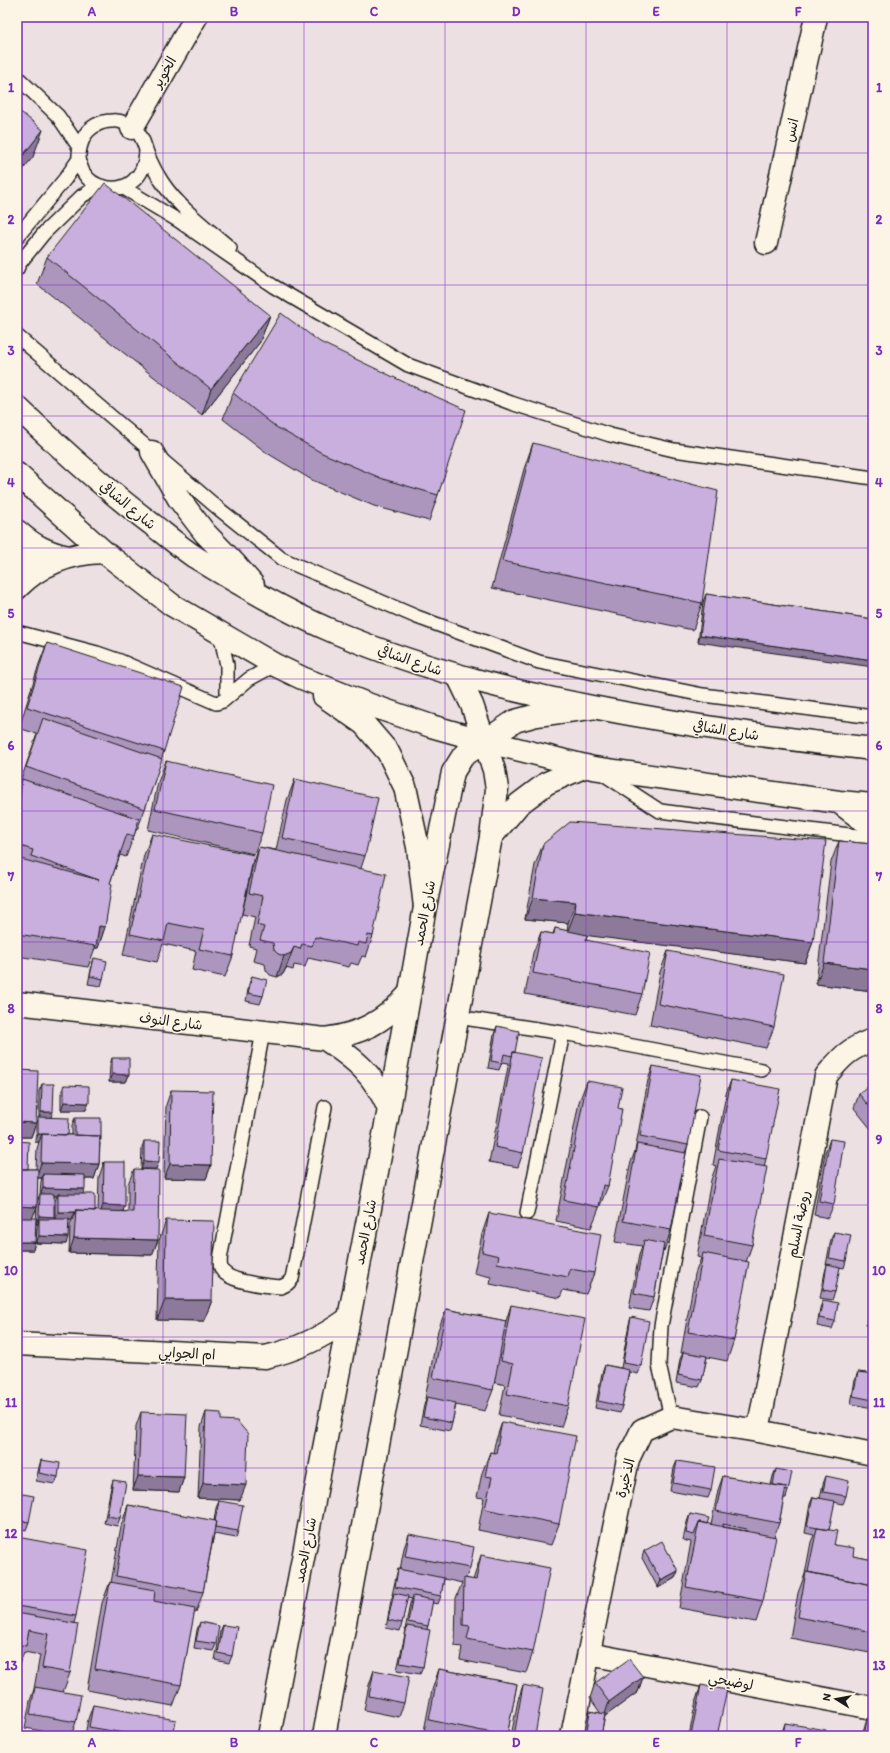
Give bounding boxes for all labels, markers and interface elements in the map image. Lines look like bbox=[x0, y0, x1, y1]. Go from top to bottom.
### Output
text: A bbox=[87, 4, 97, 19]
text: B bbox=[230, 4, 239, 19]
text: C bbox=[370, 4, 379, 19]
text: D bbox=[512, 4, 521, 19]
text: E bbox=[652, 4, 660, 19]
text: F bbox=[795, 4, 802, 19]
street label: الخوير bbox=[148, 54, 180, 92]
text: 1 bbox=[8, 80, 14, 95]
text: 1 bbox=[876, 80, 882, 95]
street label: انس bbox=[780, 116, 802, 144]
text: 2 bbox=[8, 212, 15, 227]
text: 2 bbox=[876, 212, 883, 227]
text: 3 bbox=[7, 343, 15, 358]
text: 3 bbox=[875, 343, 883, 358]
text: 4 bbox=[7, 475, 15, 490]
text: 4 bbox=[875, 475, 883, 490]
street label: شارع الشافي bbox=[95, 478, 159, 535]
text: 5 bbox=[8, 606, 15, 621]
text: 5 bbox=[876, 606, 883, 621]
street label: شارع الشافي bbox=[375, 642, 444, 681]
street label: شارع الشافي bbox=[691, 717, 760, 746]
text: 6 bbox=[8, 738, 15, 753]
text: 6 bbox=[876, 738, 883, 753]
text: 7 bbox=[7, 869, 15, 884]
text: 7 bbox=[875, 869, 883, 884]
street label: شارع الحمد bbox=[410, 879, 440, 947]
text: 8 bbox=[7, 1001, 15, 1016]
text: 8 bbox=[875, 1001, 883, 1016]
street label: شارع النوف bbox=[138, 1009, 204, 1035]
text: 9 bbox=[8, 1132, 15, 1147]
text: 9 bbox=[876, 1132, 883, 1147]
street label: روضة السلم bbox=[784, 1189, 815, 1260]
street label: شارع الحمد bbox=[351, 1198, 381, 1266]
text: 10 bbox=[4, 1263, 18, 1278]
text: 10 bbox=[872, 1263, 886, 1278]
street label: ام الجوابي bbox=[158, 1344, 216, 1367]
text: 11 bbox=[5, 1395, 17, 1410]
text: 11 bbox=[873, 1395, 885, 1410]
street label: الذخيرة bbox=[612, 1456, 639, 1500]
street label: شارع الحمد bbox=[291, 1516, 321, 1584]
text: 12 bbox=[5, 1526, 18, 1541]
text: 12 bbox=[873, 1526, 886, 1541]
text: 13 bbox=[4, 1658, 18, 1673]
text: 13 bbox=[872, 1658, 886, 1673]
street label: لوضيحي bbox=[706, 1669, 755, 1698]
north arrow bbox=[816, 1679, 856, 1719]
text: N bbox=[820, 1692, 834, 1702]
text: A bbox=[87, 1735, 97, 1750]
text: B bbox=[230, 1735, 239, 1750]
text: C bbox=[370, 1735, 379, 1750]
text: D bbox=[512, 1735, 521, 1750]
text: E bbox=[652, 1735, 660, 1750]
text: F bbox=[795, 1735, 802, 1750]

